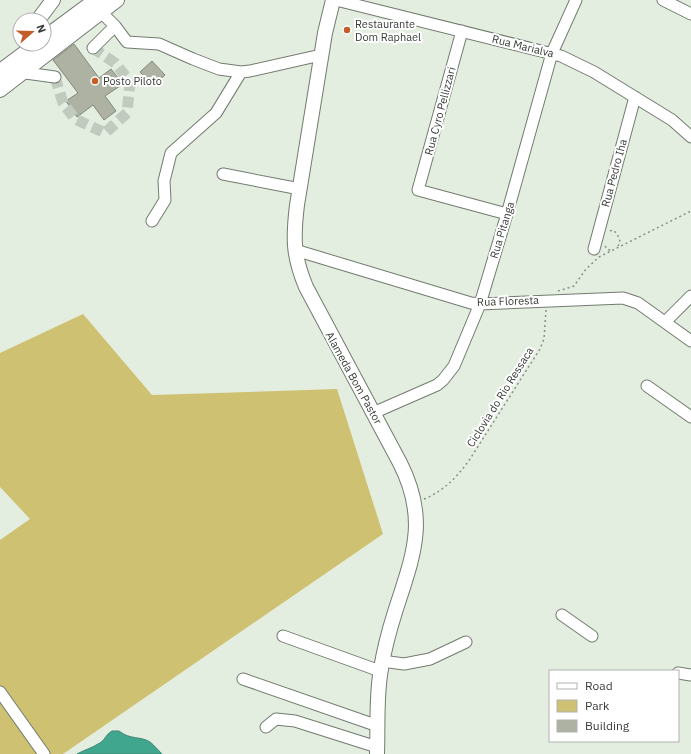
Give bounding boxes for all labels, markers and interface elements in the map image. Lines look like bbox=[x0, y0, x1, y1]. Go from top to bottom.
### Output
north arrow bbox=[12, 12, 52, 52]
place label: Restaurante Dom Raphael bbox=[355, 17, 421, 44]
text: N bbox=[33, 22, 49, 35]
marker: Restaurante Dom Raphael bbox=[342, 25, 352, 35]
street label: Rua Marialva bbox=[491, 32, 556, 60]
street label: Rua Cyro Pellizzari bbox=[421, 65, 459, 157]
place label: Posto Piloto bbox=[103, 74, 162, 88]
marker: Posto Piloto bbox=[90, 76, 100, 86]
street label: Rua Pedro Iha bbox=[598, 137, 630, 209]
street label: Rua Pitanga bbox=[487, 200, 517, 260]
street label: Rua Floresta bbox=[477, 293, 539, 309]
street label: Alameda Bom Pastor bbox=[323, 329, 385, 427]
street label: Ciclovia do Rio Ressaca bbox=[464, 344, 537, 450]
legend bbox=[549, 670, 679, 742]
text: Road bbox=[585, 678, 613, 693]
text: Park bbox=[585, 698, 610, 713]
text: Building bbox=[585, 718, 630, 733]

